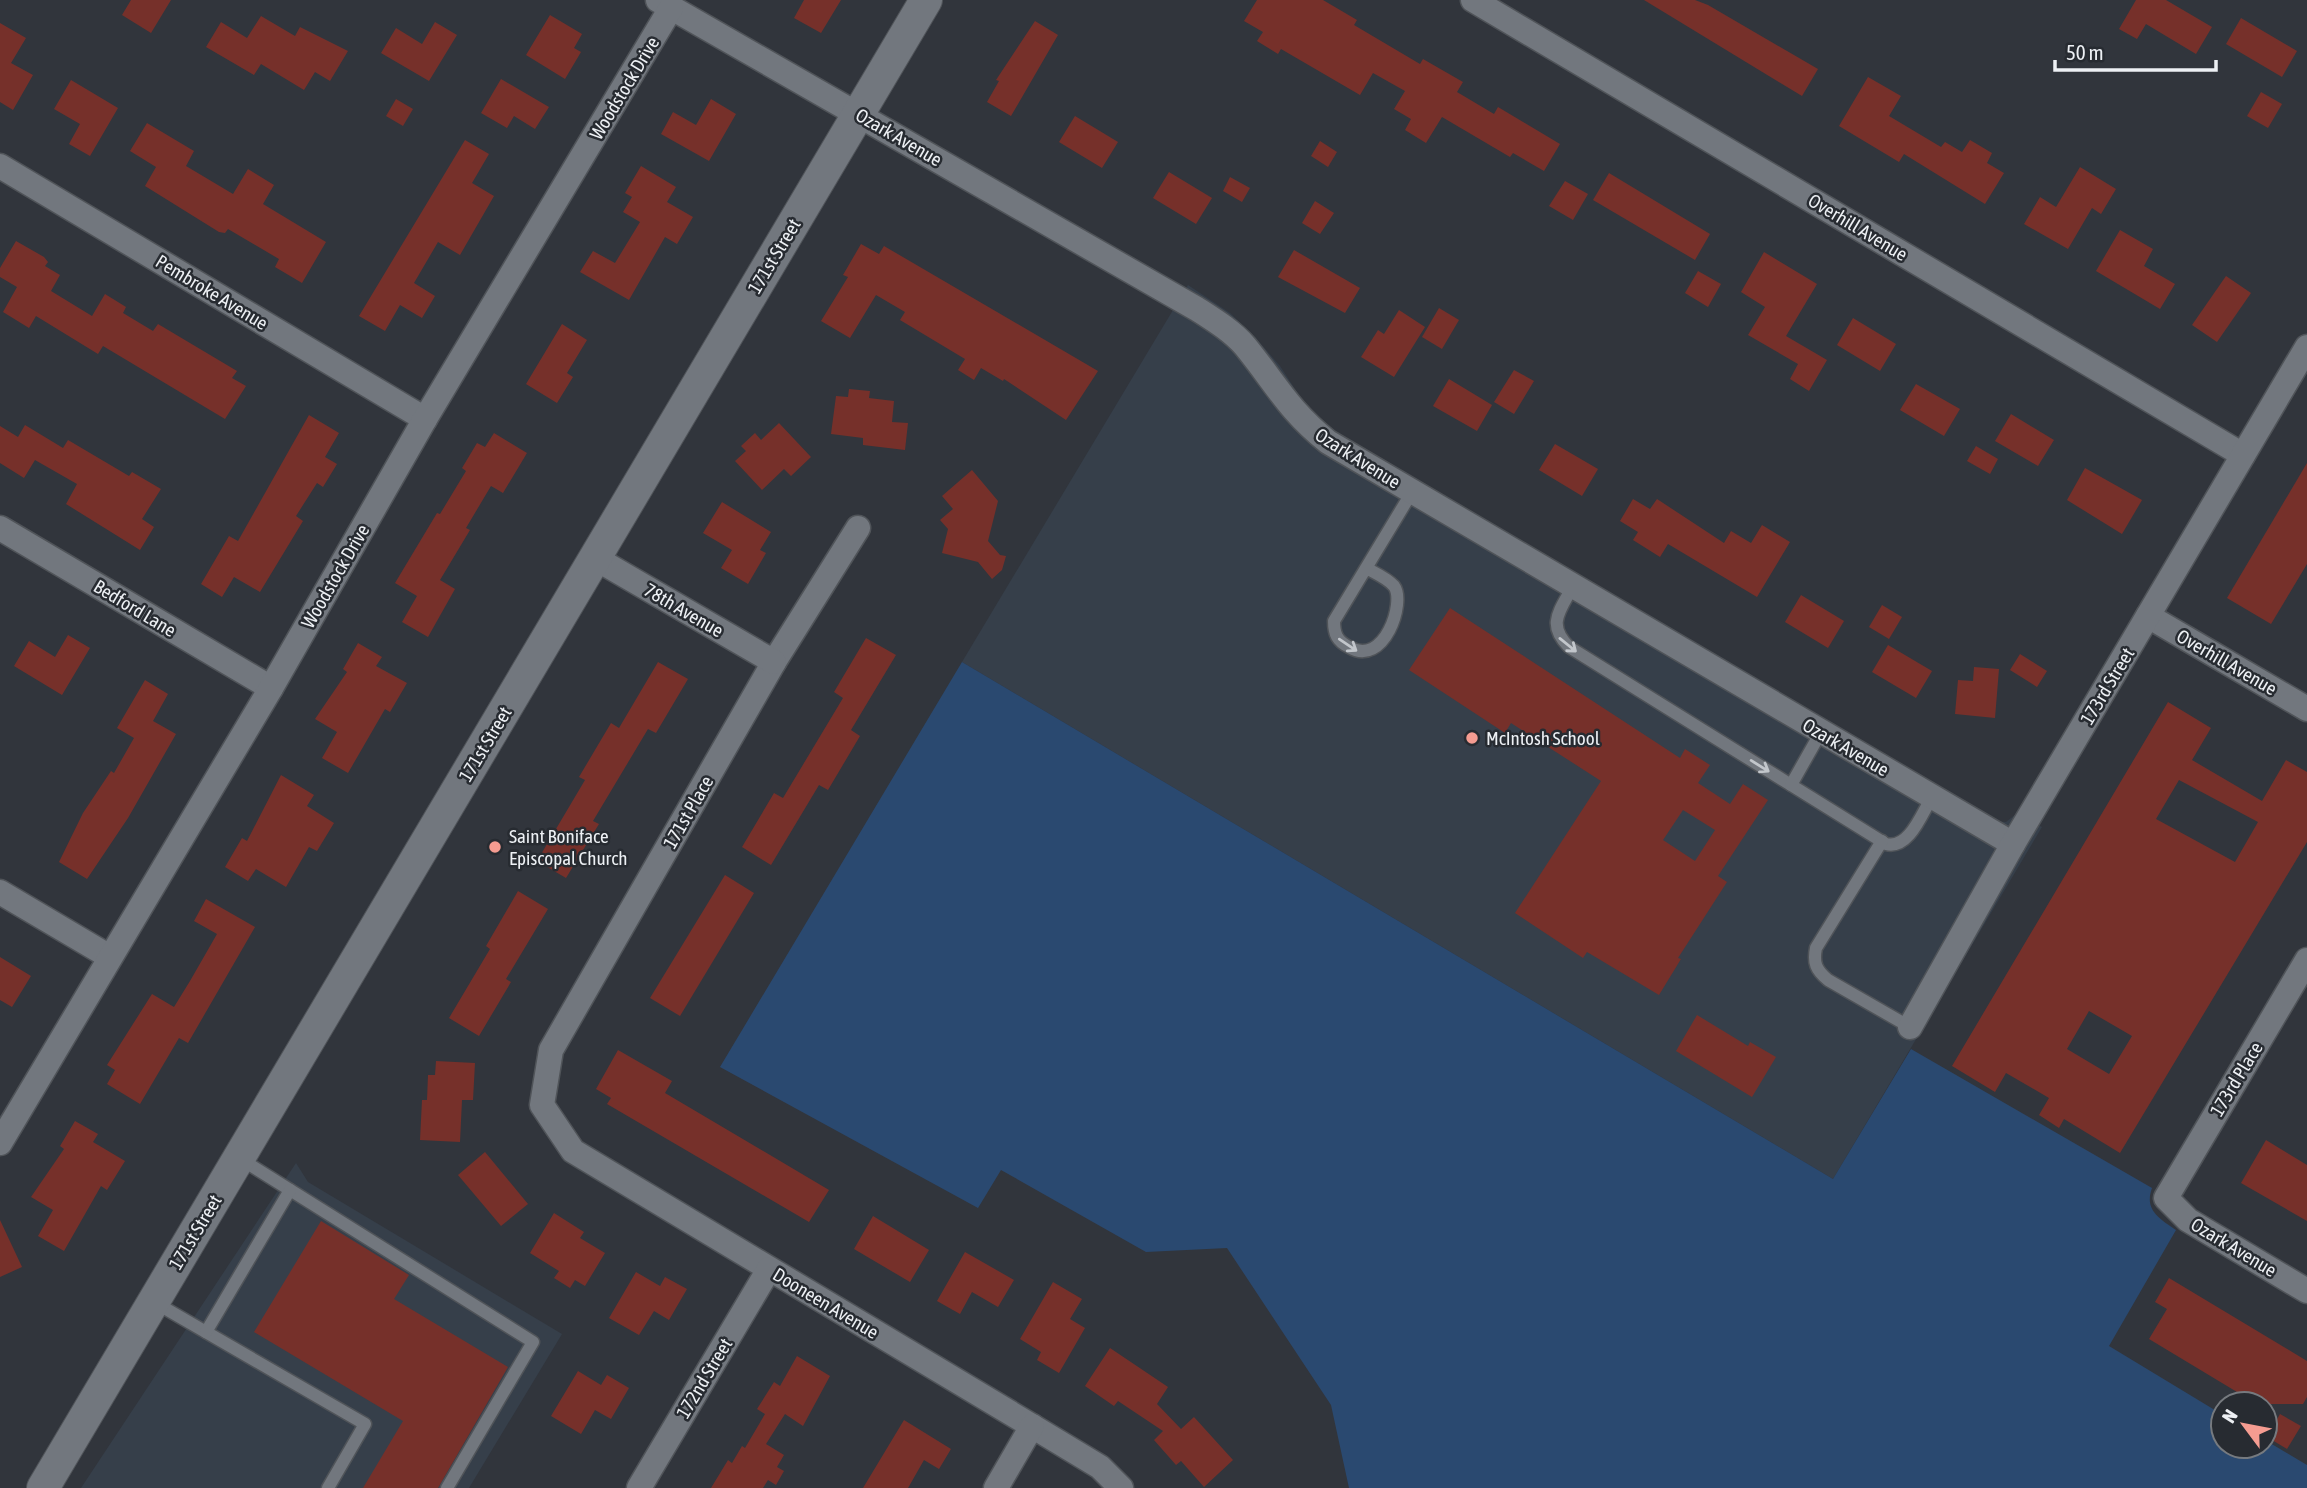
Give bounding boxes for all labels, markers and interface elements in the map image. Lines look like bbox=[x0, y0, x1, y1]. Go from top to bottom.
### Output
scale bar bbox=[2055, 28, 2216, 72]
street label: Woodstock Drive bbox=[585, 33, 663, 143]
text: 50 m bbox=[2066, 40, 2104, 64]
street label: Ozark Avenue bbox=[852, 103, 946, 171]
street label: Overhill Avenue bbox=[1804, 189, 1912, 265]
street label: 171st Street bbox=[743, 215, 805, 297]
street label: Pembroke Avenue bbox=[152, 250, 272, 334]
street label: Ozark Avenue bbox=[1311, 423, 1405, 493]
street label: Woodstock Drive bbox=[297, 520, 373, 632]
street label: Bedford Lane bbox=[90, 575, 180, 641]
street label: 78th Avenue bbox=[641, 579, 727, 641]
street label: Overhill Avenue bbox=[2173, 625, 2281, 699]
one-way arrow bbox=[1559, 637, 1577, 653]
one-way arrow bbox=[1338, 638, 1357, 653]
street label: 173rd Street bbox=[2076, 644, 2138, 728]
street label: 171st Street bbox=[454, 703, 516, 785]
street label: Ozark Avenue bbox=[1799, 713, 1893, 781]
place label: McIntosh School bbox=[1486, 727, 1600, 749]
marker: McIntosh School bbox=[1464, 730, 1480, 746]
one-way arrow bbox=[1750, 760, 1770, 774]
street label: 171st Place bbox=[658, 772, 718, 852]
place label: Saint Boniface Episcopal Church bbox=[509, 825, 627, 869]
marker: Saint Boniface Episcopal Church bbox=[487, 839, 503, 855]
street label: 173rd Place bbox=[2205, 1038, 2267, 1120]
street label: 171st Street bbox=[164, 1191, 226, 1273]
street label: Ozark Avenue bbox=[2187, 1213, 2281, 1281]
street label: Dooneen Avenue bbox=[769, 1263, 883, 1343]
street label: 172nd Street bbox=[672, 1334, 736, 1422]
north arrow bbox=[2209, 1390, 2279, 1460]
text: N bbox=[2217, 1405, 2242, 1427]

